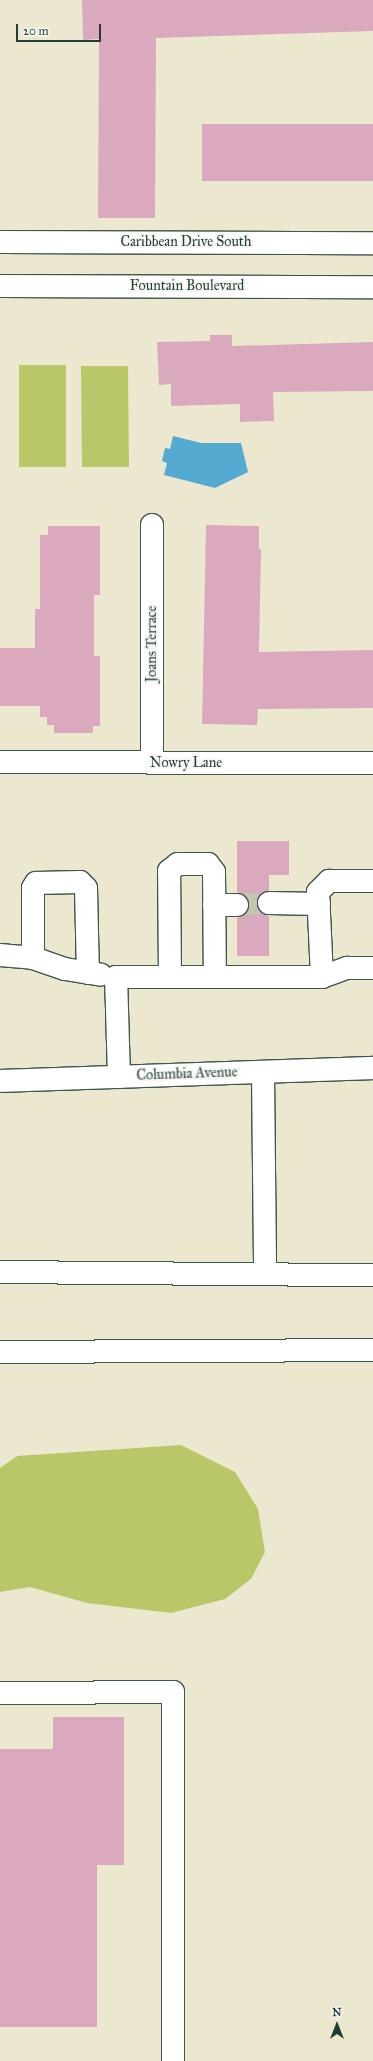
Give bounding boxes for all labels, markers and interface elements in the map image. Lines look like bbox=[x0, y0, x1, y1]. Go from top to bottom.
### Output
scale bar bbox=[18, 16, 103, 42]
text: 20 m bbox=[23, 24, 49, 38]
street label: Caribbean Drive South bbox=[120, 234, 252, 250]
street label: Fountain Boulevard bbox=[130, 278, 244, 294]
street label: Joans Terrace bbox=[144, 606, 160, 682]
street label: Nowry Lane bbox=[150, 755, 222, 771]
street label: Columbia Avenue bbox=[136, 1064, 238, 1084]
north arrow bbox=[317, 2005, 357, 2045]
text: N bbox=[332, 2006, 342, 2019]

